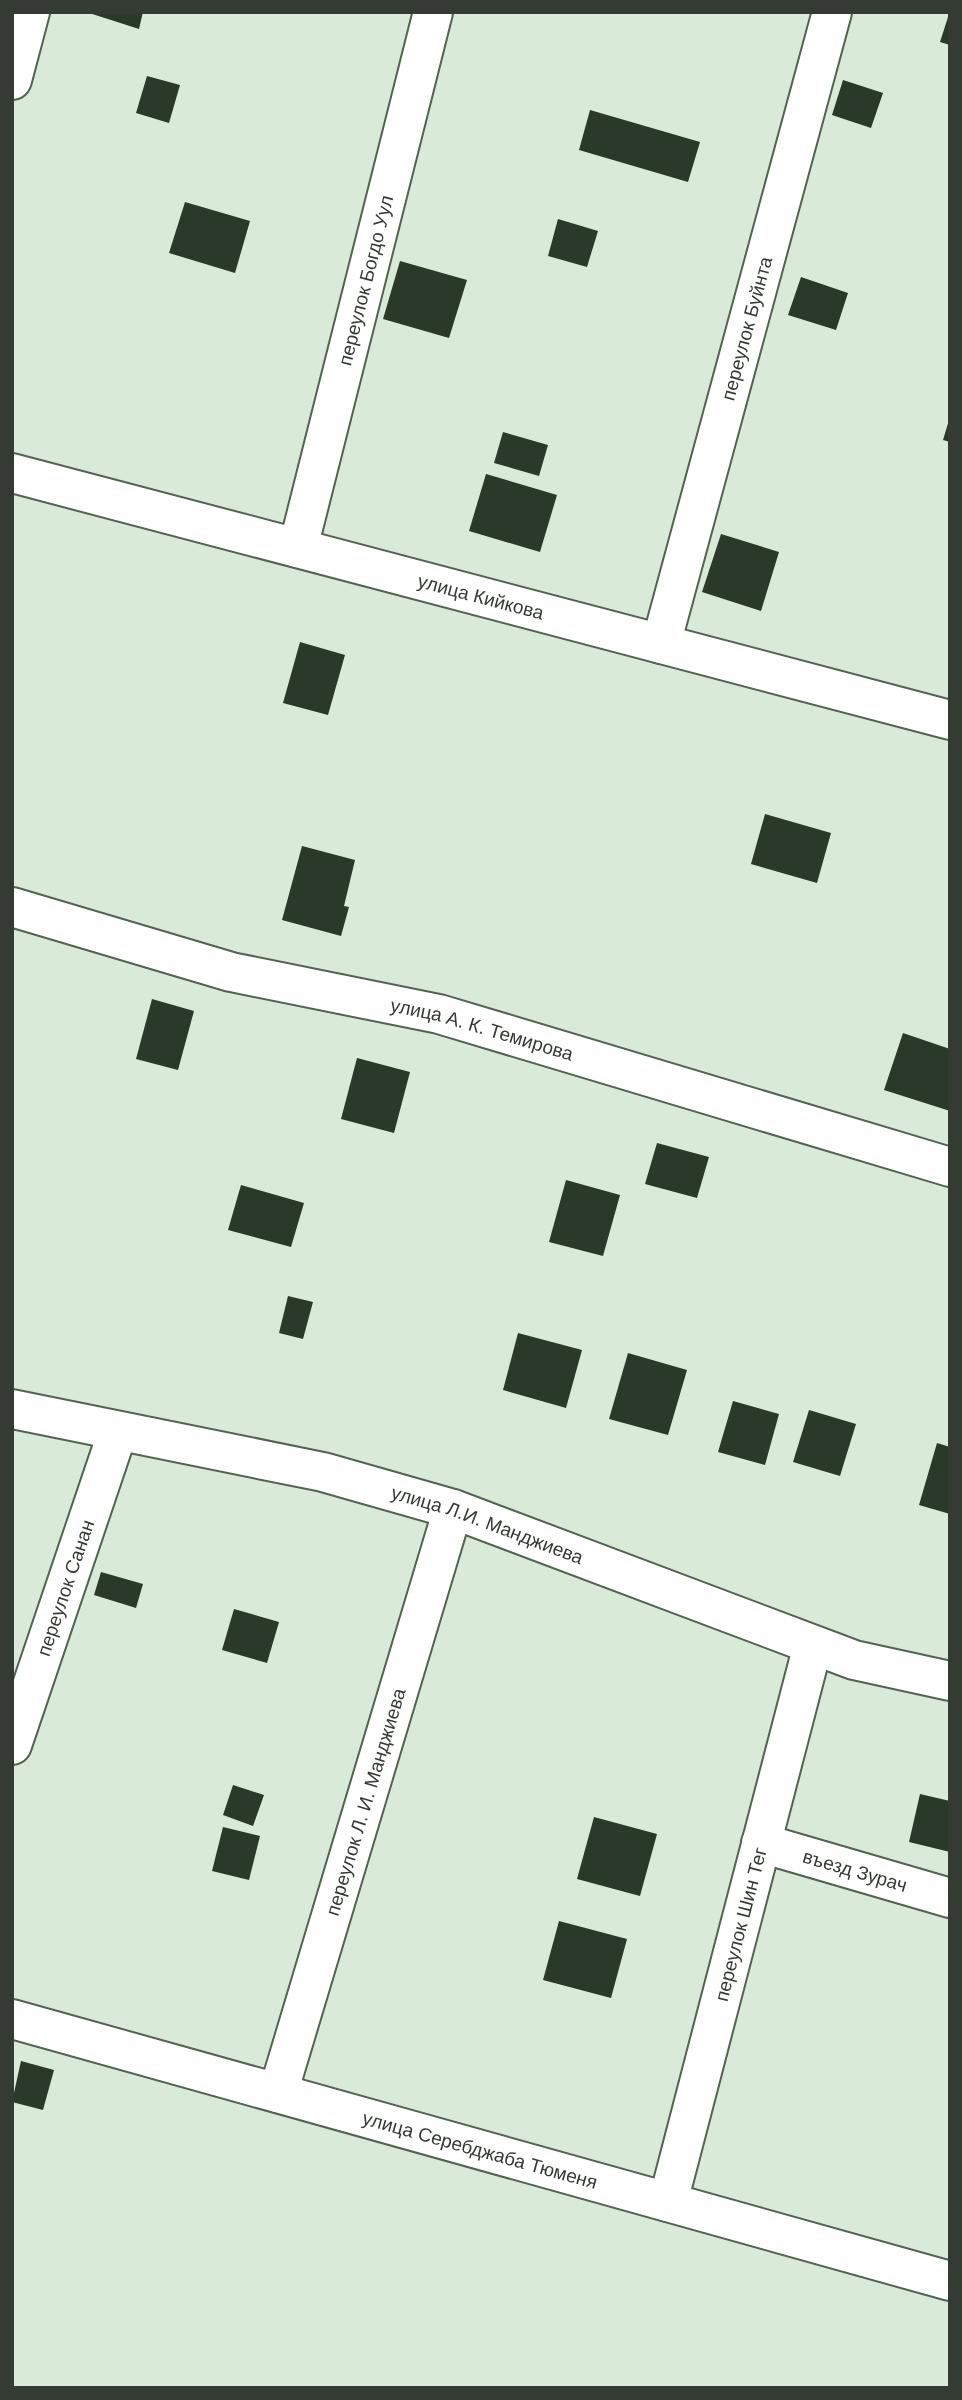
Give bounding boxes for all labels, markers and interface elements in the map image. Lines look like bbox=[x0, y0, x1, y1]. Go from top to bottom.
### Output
street label: переулок Богдо Уул bbox=[334, 193, 397, 368]
street label: переулок Буйнта bbox=[717, 254, 776, 403]
street label: улица Кийкова bbox=[416, 570, 547, 624]
street label: улица А. К. Темирова bbox=[389, 994, 576, 1065]
street label: улица Л.И. Манджиева bbox=[389, 1482, 587, 1568]
street label: переулок Санан bbox=[33, 1517, 98, 1659]
street label: переулок Л. И. Манджиева bbox=[322, 1685, 410, 1918]
street label: переулок Шин Тег bbox=[711, 1845, 771, 2004]
street label: въезд Зурач bbox=[800, 1846, 910, 1896]
street label: улица Серебджаба Тюменя bbox=[360, 2107, 600, 2193]

